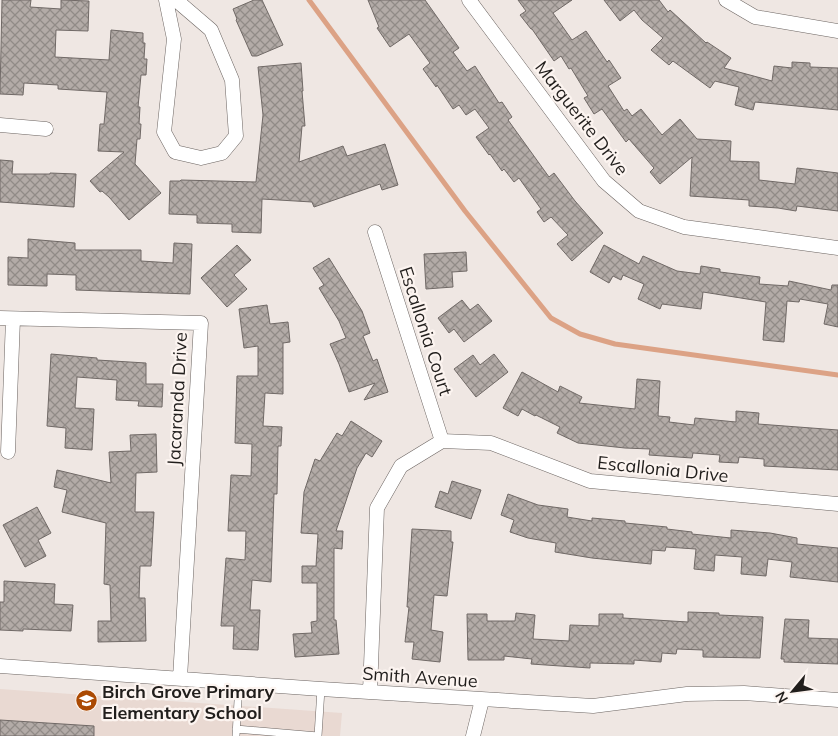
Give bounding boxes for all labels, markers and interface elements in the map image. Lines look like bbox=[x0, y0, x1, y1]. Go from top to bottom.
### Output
street label: Marguerite Drive bbox=[530, 56, 634, 180]
street label: Escallonia Court bbox=[394, 264, 458, 398]
street label: Jacaranda Drive bbox=[162, 332, 192, 466]
street label: Escallonia Drive bbox=[596, 451, 730, 487]
street label: Smith Avenue bbox=[362, 661, 478, 693]
north arrow bbox=[768, 666, 818, 716]
place label: Birch Grove Primary Elementary School bbox=[102, 680, 275, 724]
text: N bbox=[771, 688, 792, 706]
school or university icon: Birch Grove Primary Elementary School bbox=[74, 689, 98, 713]

